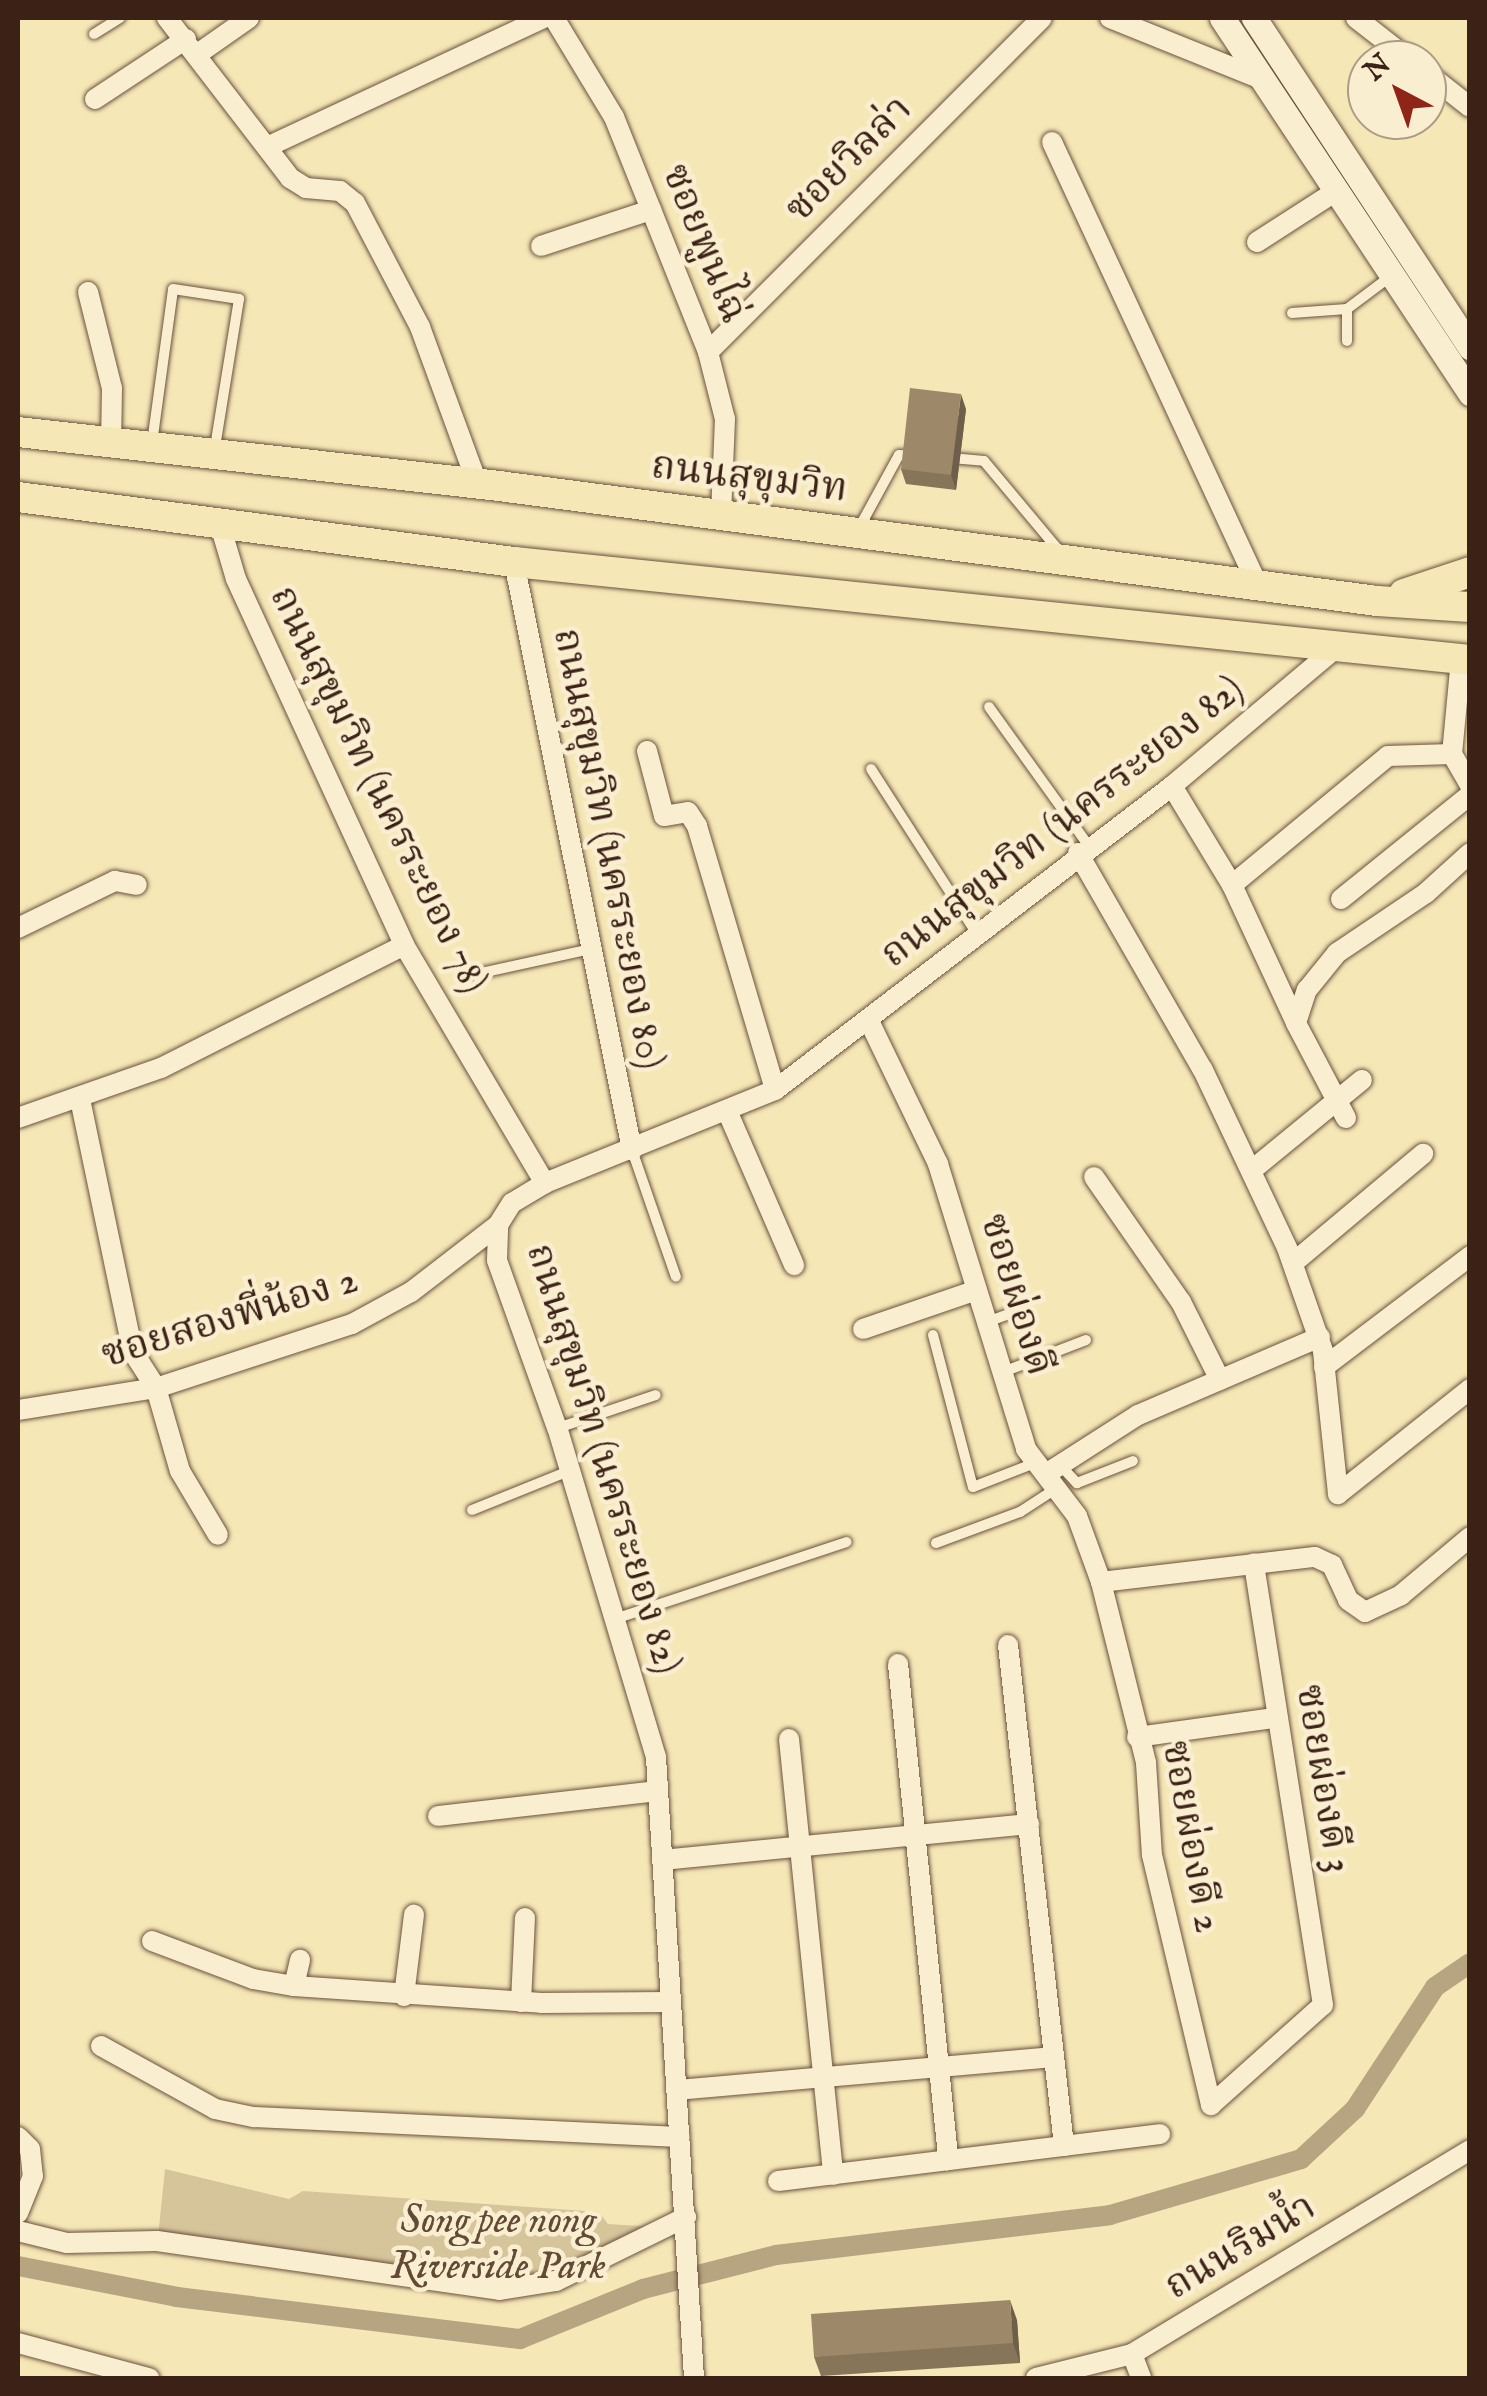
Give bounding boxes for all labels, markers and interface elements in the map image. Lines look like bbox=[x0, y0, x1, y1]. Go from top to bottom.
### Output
north arrow bbox=[1347, 40, 1447, 140]
text: N bbox=[1358, 47, 1399, 90]
street label: ซอยวิลล่า bbox=[777, 87, 923, 233]
street label: ซอยพูนไฉ่ bbox=[649, 158, 757, 330]
street label: ถนนสุขุมวิท bbox=[648, 443, 850, 515]
street label: ถนนสุขุมวิท (นครระยอง 78) bbox=[257, 578, 497, 1002]
street label: ถนนสุขุมวิท (นครระยอง 80) bbox=[541, 624, 673, 1074]
street label: ถนนสุขุมวิท (นครระยอง 82) bbox=[872, 666, 1254, 980]
street label: ซอยผ่องดี bbox=[968, 1208, 1062, 1382]
street label: ถนนสุขุมวิท (นครระยอง 82) bbox=[514, 1238, 690, 1680]
street label: ซอยสองพี่น้อง 2 bbox=[96, 1257, 364, 1381]
street label: ซอยผ่องดี 3 bbox=[1283, 1681, 1361, 1877]
street label: ซอยผ่องดี 2 bbox=[1150, 1737, 1230, 1937]
street label: ถนนริมน้ำ bbox=[1157, 2184, 1325, 2312]
park label: Song pee nong Riverside Park bbox=[390, 2198, 606, 2292]

